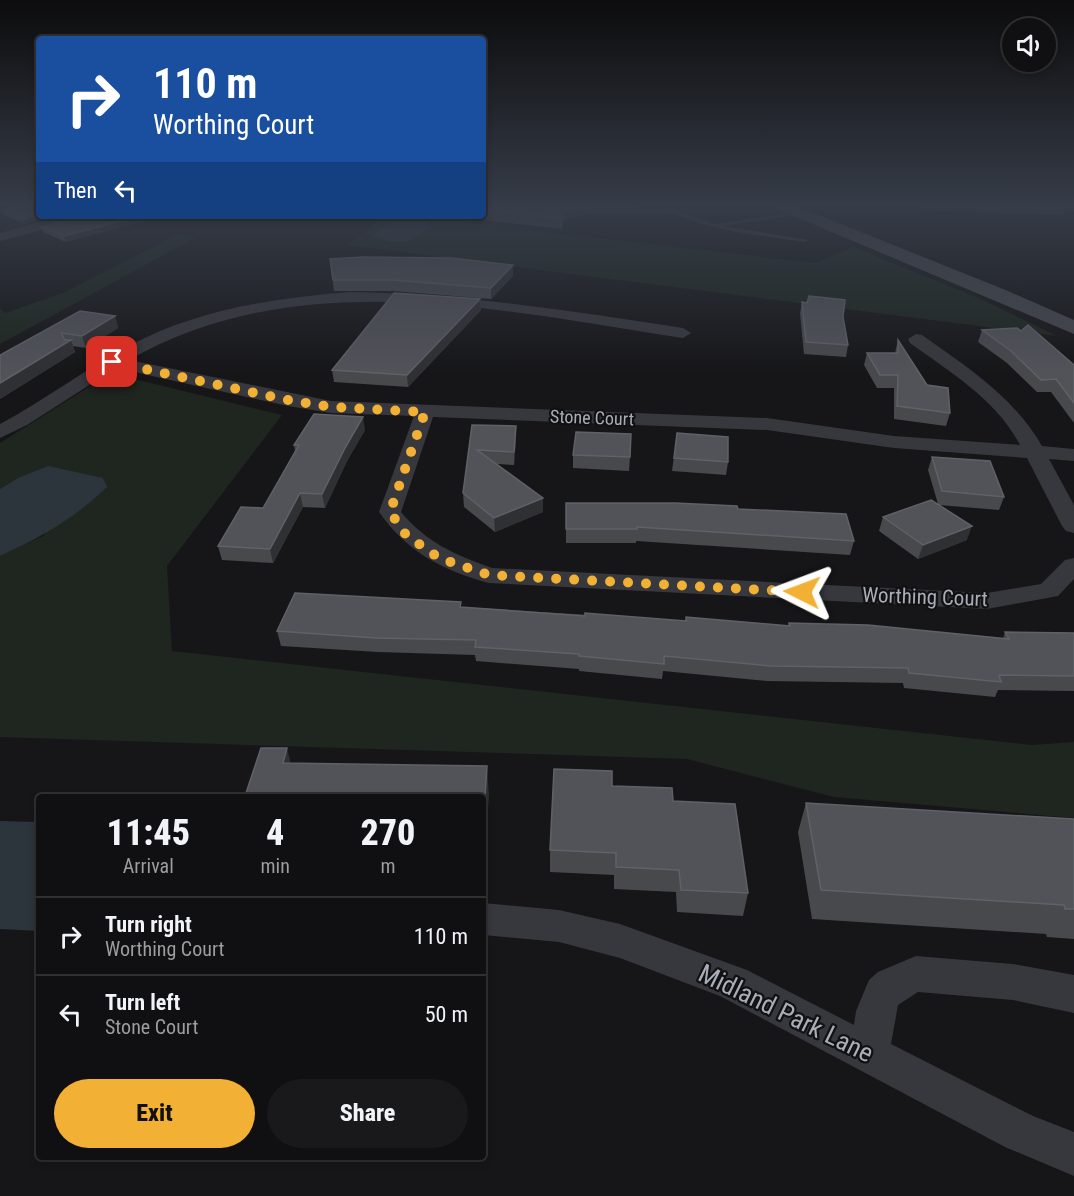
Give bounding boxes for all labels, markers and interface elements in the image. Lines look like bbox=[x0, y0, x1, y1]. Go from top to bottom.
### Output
map controls bbox=[1002, 18, 1056, 72]
button: sound bbox=[1002, 18, 1056, 72]
text: 110 m bbox=[153, 59, 258, 108]
icon: right bbox=[54, 60, 132, 138]
text: Worthing Court bbox=[153, 109, 314, 141]
icon: left bbox=[109, 174, 142, 207]
text: Then bbox=[54, 178, 97, 203]
pin bbox=[86, 336, 137, 387]
icon: arrive bbox=[95, 345, 128, 378]
street label: Stone Court bbox=[550, 406, 634, 429]
position arrow bbox=[770, 560, 834, 624]
street label: Worthing Court bbox=[862, 583, 988, 611]
text: 11:45 bbox=[107, 812, 190, 854]
text: 4 bbox=[266, 812, 284, 854]
text: 270 bbox=[360, 812, 415, 854]
text: Arrival bbox=[123, 854, 174, 878]
text: min bbox=[261, 854, 290, 878]
text: m bbox=[380, 854, 395, 878]
text: Turn right bbox=[105, 912, 192, 937]
icon: right bbox=[54, 920, 87, 953]
text: 110 m bbox=[414, 924, 468, 949]
text: Worthing Court bbox=[105, 937, 224, 961]
street label: Midland Park Lane bbox=[694, 958, 878, 1068]
text: Turn left bbox=[105, 990, 180, 1015]
icon: left bbox=[54, 998, 87, 1031]
text: 50 m bbox=[425, 1002, 468, 1027]
text: Stone Court bbox=[105, 1015, 198, 1039]
button: Exit bbox=[54, 1079, 255, 1148]
button: Share bbox=[267, 1079, 468, 1148]

